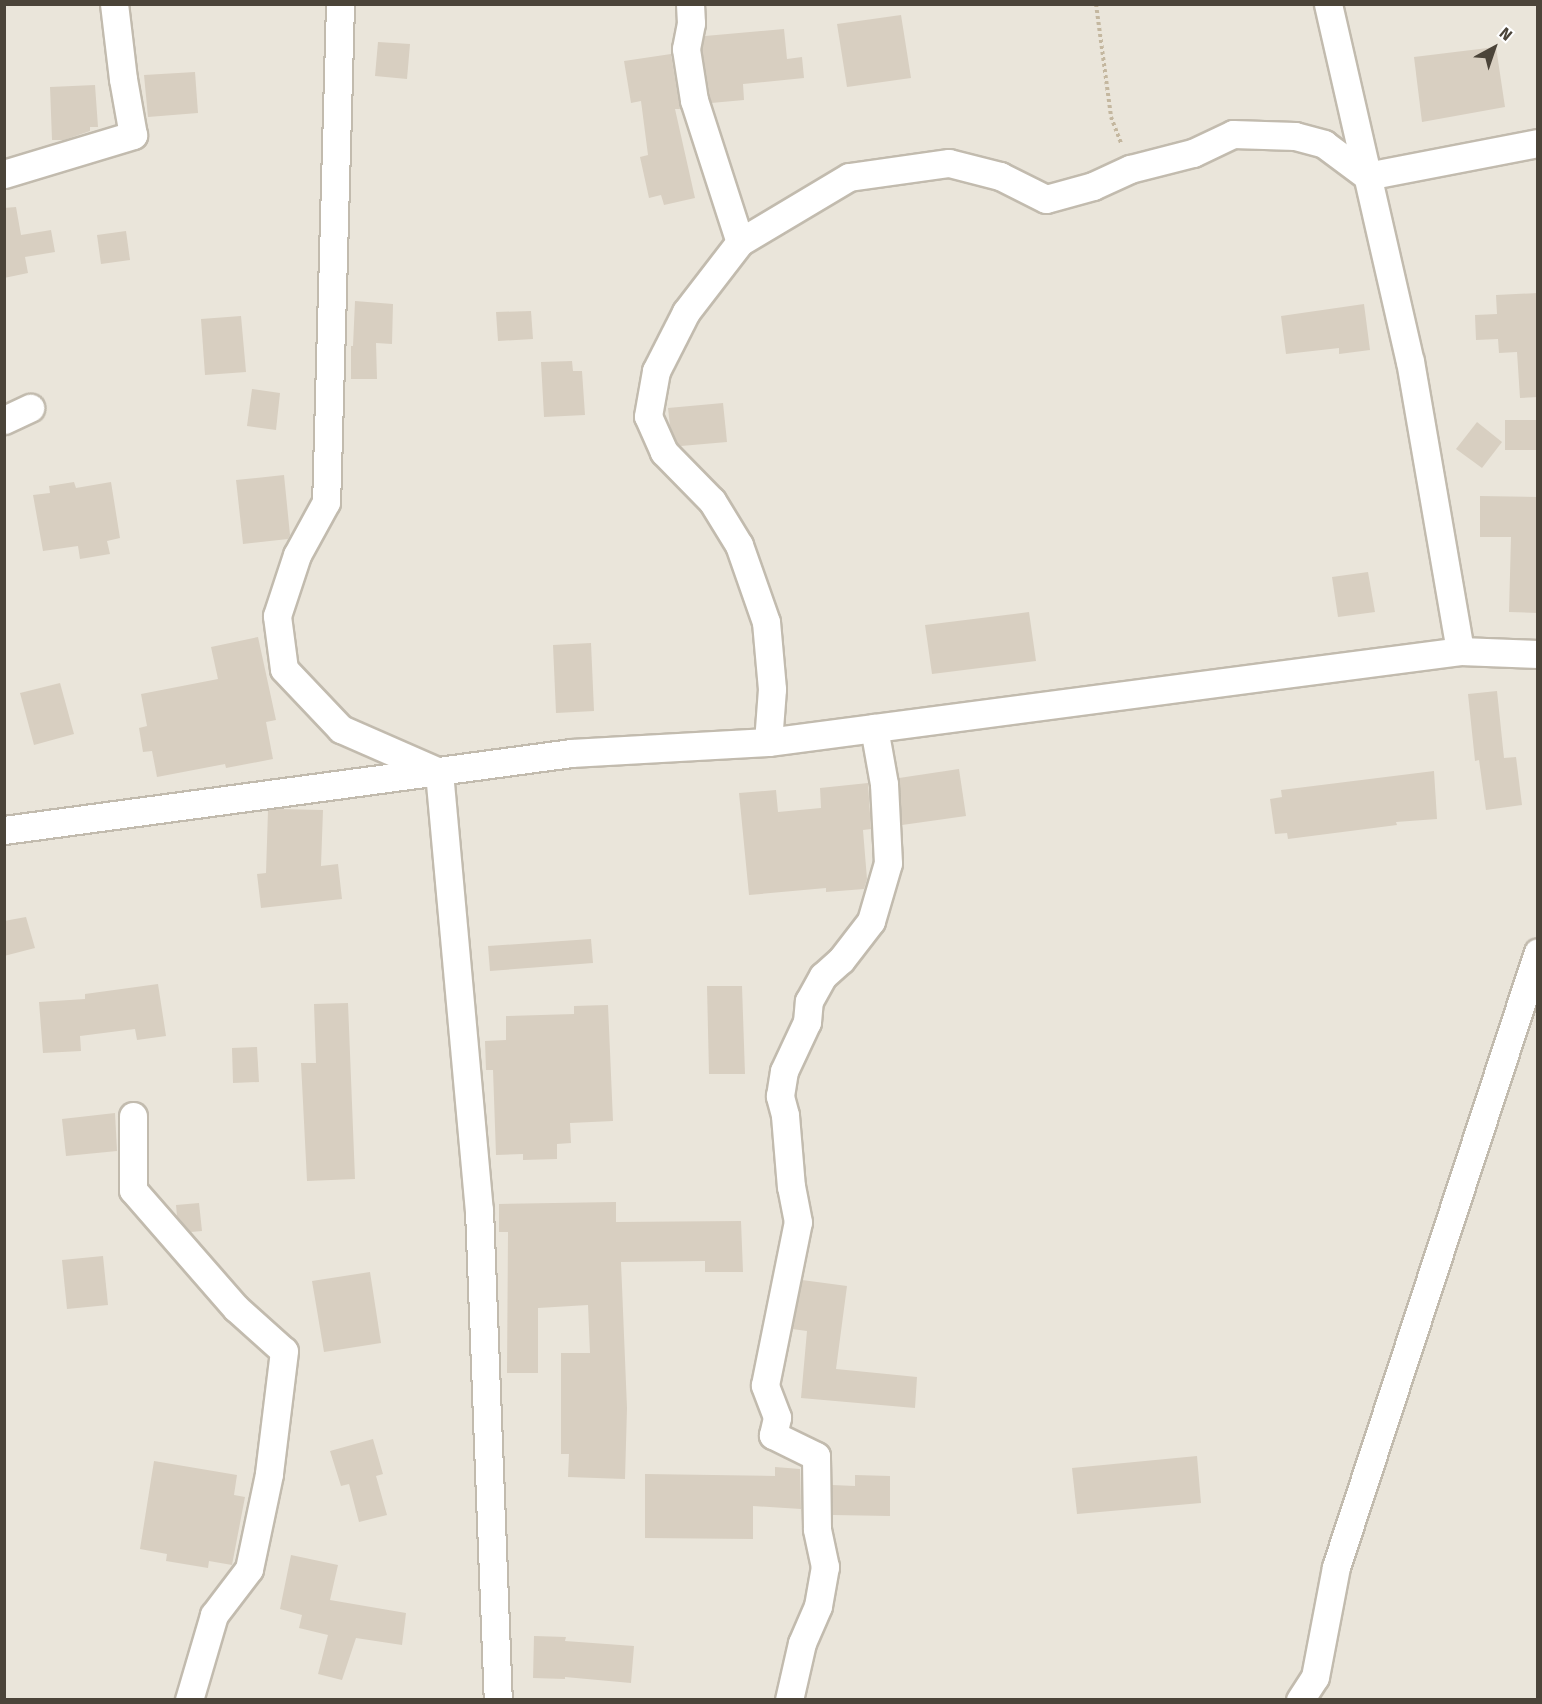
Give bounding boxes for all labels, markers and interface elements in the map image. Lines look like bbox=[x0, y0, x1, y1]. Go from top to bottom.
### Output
north arrow bbox=[1464, 18, 1524, 78]
text: N bbox=[1496, 23, 1516, 45]

